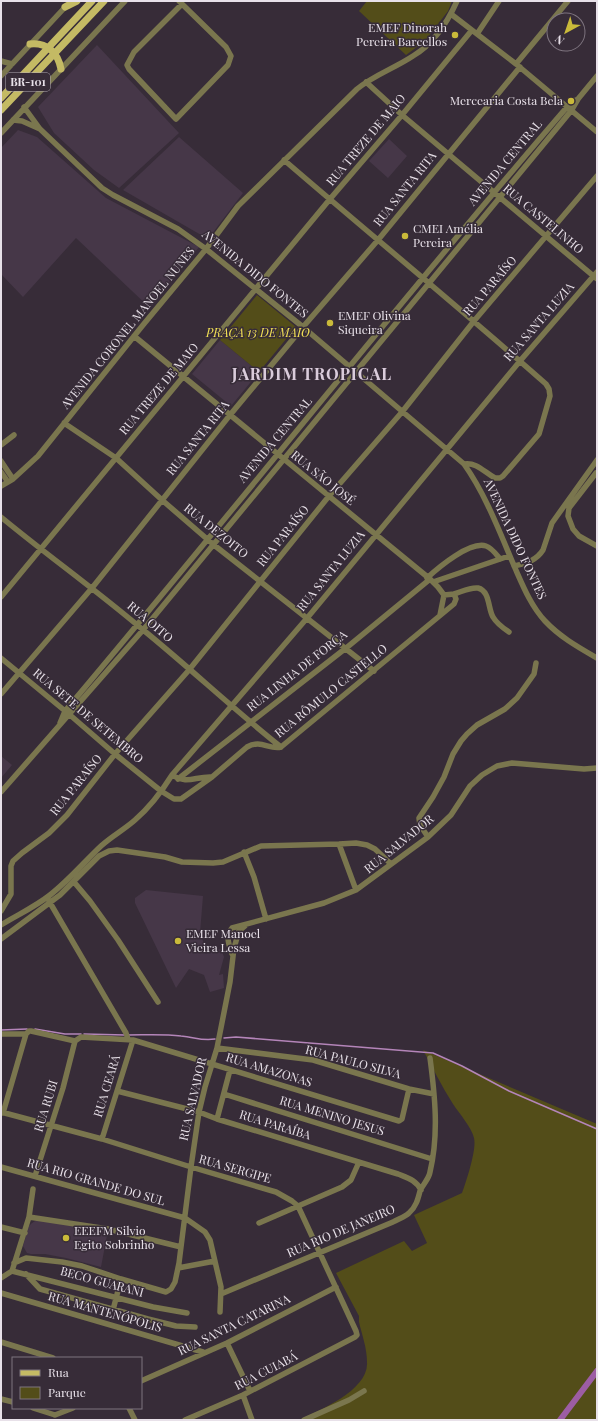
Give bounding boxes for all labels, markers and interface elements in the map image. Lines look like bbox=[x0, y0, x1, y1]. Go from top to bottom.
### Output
north arrow bbox=[546, 12, 586, 52]
place label: EMEF Dinorah Pereira Barcellos bbox=[356, 19, 447, 49]
marker: EMEF Dinorah Pereira Barcellos bbox=[450, 30, 460, 40]
text: N bbox=[551, 32, 567, 48]
road number: BR-101 bbox=[6, 73, 50, 91]
street label: RUA TREZE DE MAIO bbox=[322, 90, 408, 189]
place label: Mercearia Costa Bela bbox=[450, 92, 563, 108]
marker: Mercearia Costa Bela bbox=[566, 96, 576, 106]
street label: AVENIDA CENTRAL bbox=[463, 116, 545, 209]
street label: RUA SANTA RITA bbox=[369, 147, 440, 229]
street label: RUA CASTELINHO bbox=[500, 180, 587, 257]
place label: CMEI Amélia Pereira bbox=[413, 220, 483, 250]
street label: AVENIDA DIDO FONTES bbox=[199, 225, 312, 321]
marker: CMEI Amélia Pereira bbox=[400, 231, 410, 241]
street label: AVENIDA CORONEL MANOEL NUNES bbox=[56, 243, 198, 412]
street label: RUA PARAÍSO bbox=[459, 252, 520, 319]
street label: RUA SANTA LUZIA bbox=[499, 278, 577, 364]
place label: EMEF Olivina Siqueira bbox=[338, 307, 411, 337]
marker: EMEF Olivina Siqueira bbox=[325, 318, 335, 328]
park label: PRAÇA 13 DE MAIO bbox=[205, 324, 310, 340]
street label: RUA TREZE DE MAIO bbox=[115, 339, 201, 438]
district label: JARDIM TROPICAL bbox=[231, 363, 392, 384]
street label: AVENIDA CENTRAL bbox=[233, 393, 315, 486]
street label: RUA SANTA RITA bbox=[162, 396, 233, 478]
street label: RUA SÃO JOSÉ bbox=[288, 446, 359, 508]
street label: AVENIDA DIDO FONTES bbox=[480, 475, 551, 602]
street label: RUA DEZOITO bbox=[181, 499, 252, 561]
street label: RUA PARAÍSO bbox=[253, 501, 312, 569]
street label: RUA SANTA LUZIA bbox=[293, 526, 368, 614]
street label: RUA OITO bbox=[124, 597, 177, 645]
street label: RUA LINHA DE FORÇA bbox=[243, 626, 350, 714]
street label: RUA RÔMULO CASTELLO bbox=[271, 640, 390, 741]
street label: RUA SETE DE SETEMBRO bbox=[30, 664, 147, 766]
street label: RUA PARAÍSO bbox=[46, 750, 105, 818]
street label: RUA SALVADOR bbox=[360, 810, 437, 876]
place label: EMEF Manoel Vieira Lessa bbox=[185, 925, 261, 955]
marker: EMEF Manoel Vieira Lessa bbox=[173, 936, 183, 946]
street label: RUA PAULO SILVA bbox=[304, 1041, 403, 1082]
street label: RUA AMAZONAS bbox=[224, 1048, 314, 1090]
street label: RUA CEARÁ bbox=[89, 1052, 123, 1119]
street label: RUA SALVADOR bbox=[175, 1055, 209, 1142]
street label: RUA RUBI bbox=[30, 1078, 61, 1134]
street label: RUA MENINO JESUS bbox=[278, 1091, 387, 1139]
street label: RUA PARAÍBA bbox=[238, 1106, 313, 1143]
street label: RUA SERGIPE bbox=[197, 1150, 273, 1186]
street label: RUA RIO GRANDE DO SUL bbox=[25, 1154, 167, 1208]
street label: RUA RIO DE JANEIRO bbox=[284, 1200, 397, 1260]
place label: EEEFM Silvio Egito Sobrinho bbox=[74, 1222, 155, 1252]
marker: EEEFM Silvio Egito Sobrinho bbox=[61, 1233, 71, 1243]
street label: BECO GUARANI bbox=[59, 1262, 146, 1300]
street label: RUA MANTENÓPOLIS bbox=[46, 1287, 164, 1335]
street label: RUA SANTA CATARINA bbox=[175, 1290, 293, 1358]
street label: RUA CUIABÁ bbox=[231, 1347, 300, 1393]
legend bbox=[12, 1357, 142, 1409]
text: Rua bbox=[48, 1364, 69, 1380]
text: Parque bbox=[48, 1384, 86, 1400]

